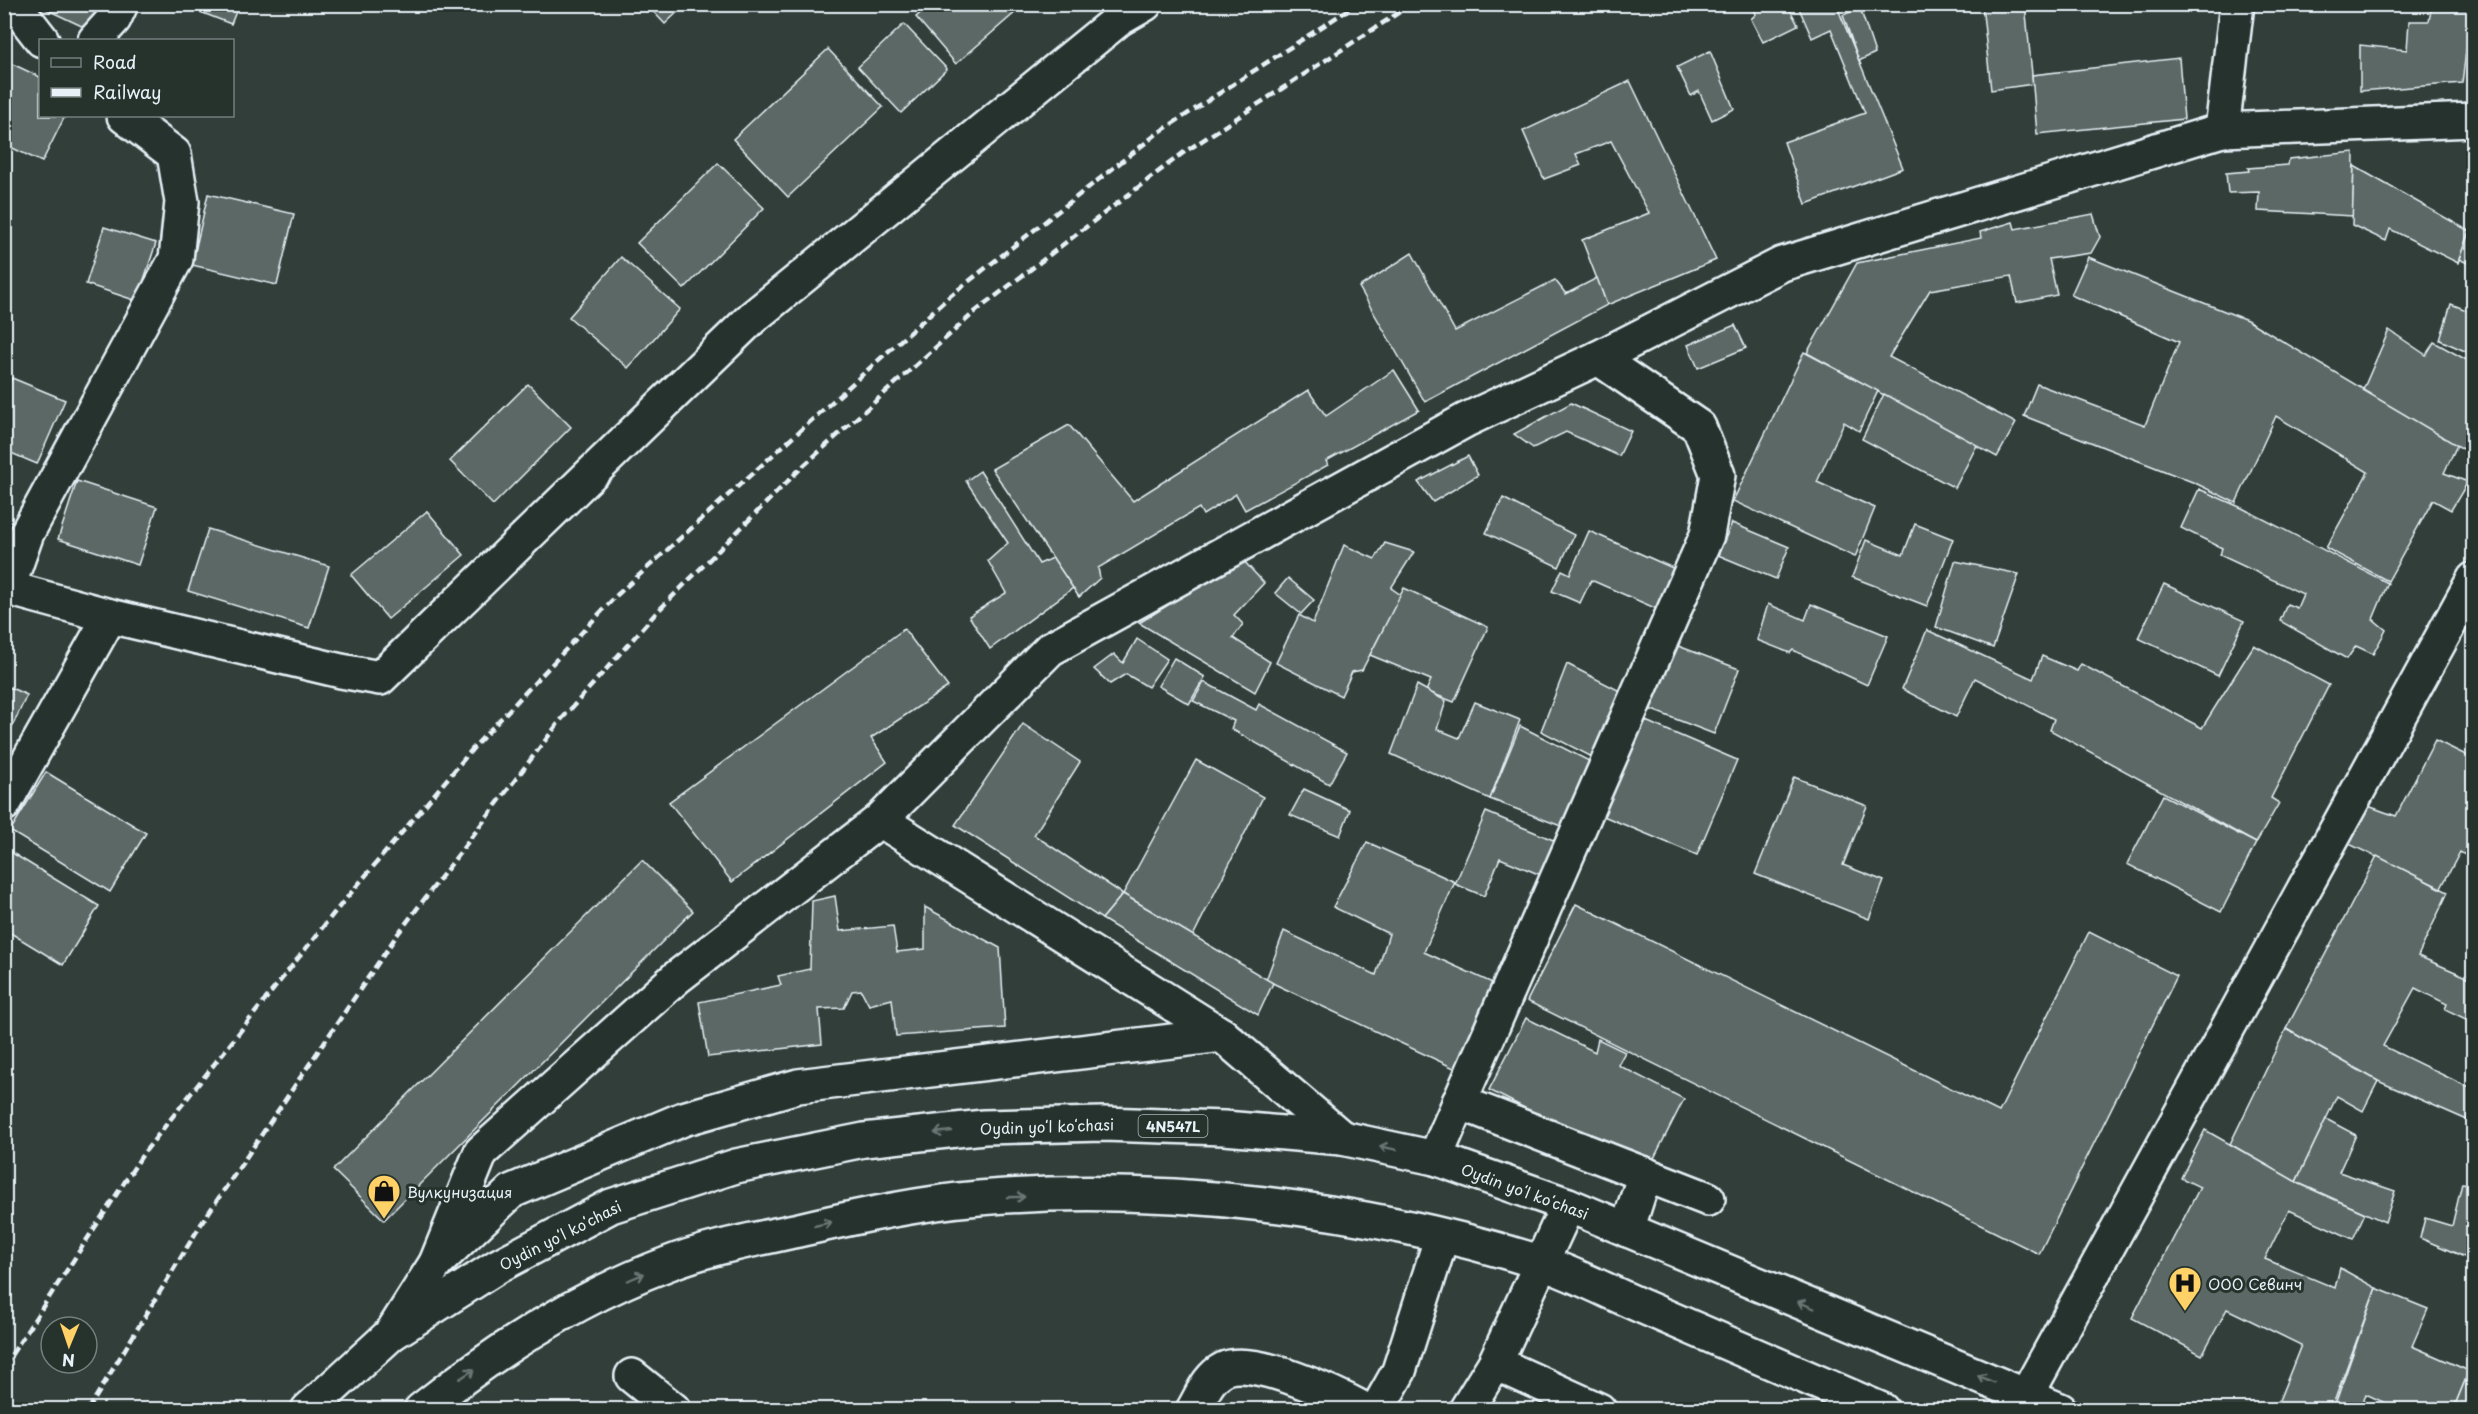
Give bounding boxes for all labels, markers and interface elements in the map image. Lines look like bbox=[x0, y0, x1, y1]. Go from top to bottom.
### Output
legend bbox=[39, 39, 234, 117]
text: Road bbox=[93, 48, 137, 75]
text: Railway bbox=[93, 78, 161, 105]
street label: Oydin yoʻl koʻchasi bbox=[979, 1112, 1115, 1140]
road number: 4N547L bbox=[1138, 1115, 1208, 1137]
one-way arrow bbox=[934, 1126, 954, 1137]
one-way arrow bbox=[1379, 1142, 1399, 1153]
street label: Oydin yoʻl koʻchasi bbox=[1458, 1157, 1592, 1225]
shop icon: Вулкунизация bbox=[366, 1173, 402, 1220]
place label: Вулкунизация bbox=[407, 1180, 512, 1203]
one-way arrow bbox=[1005, 1191, 1025, 1202]
street label: Oydin yoʻl koʻchasi bbox=[495, 1194, 625, 1276]
one-way arrow bbox=[813, 1218, 832, 1230]
hospital icon: ООО Севинч bbox=[2167, 1265, 2203, 1312]
one-way arrow bbox=[626, 1271, 645, 1282]
place label: ООО Севинч bbox=[2208, 1272, 2302, 1295]
one-way arrow bbox=[1798, 1299, 1816, 1310]
north arrow bbox=[39, 1315, 99, 1375]
text: N bbox=[62, 1349, 75, 1373]
one-way arrow bbox=[459, 1368, 476, 1381]
one-way arrow bbox=[1978, 1373, 1996, 1385]

